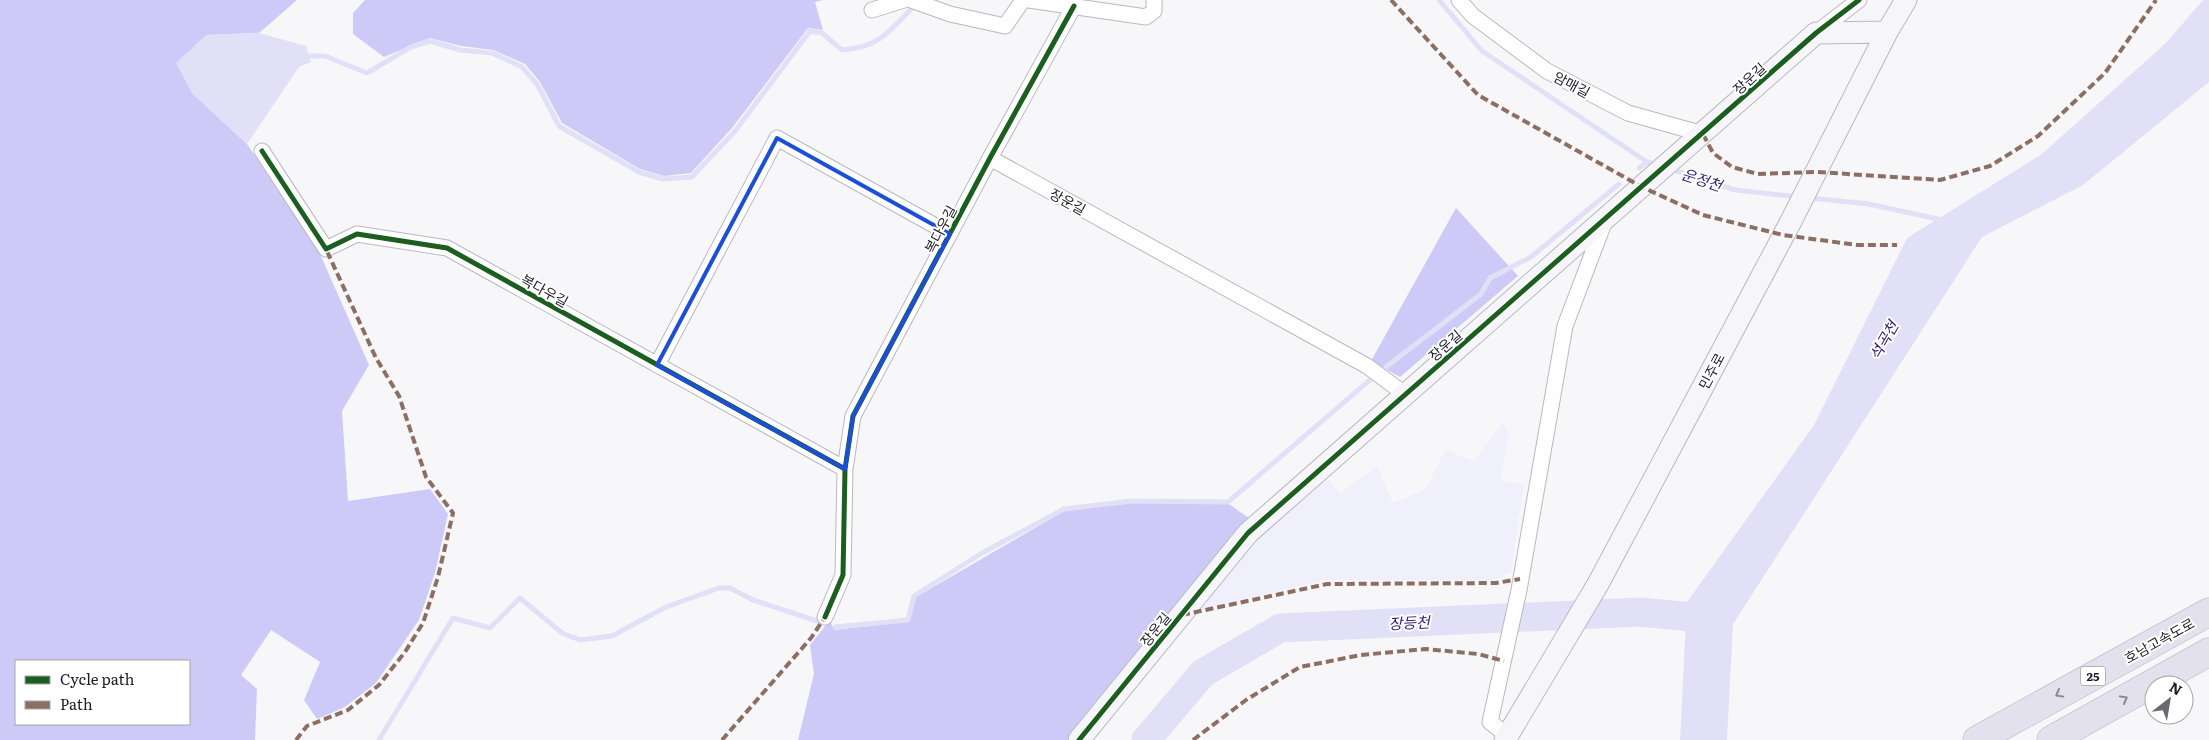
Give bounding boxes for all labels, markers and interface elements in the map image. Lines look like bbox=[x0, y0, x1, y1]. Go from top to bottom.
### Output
street label: 장운길 bbox=[1728, 58, 1770, 98]
street label: 암매길 bbox=[1550, 66, 1594, 102]
water label: 운정천 bbox=[1679, 162, 1727, 197]
street label: 장운길 bbox=[1046, 183, 1090, 219]
street label: 복다우길 bbox=[919, 202, 961, 256]
street label: 복다우길 bbox=[518, 269, 572, 311]
water label: 석곡천 bbox=[1863, 314, 1904, 364]
street label: 장운길 bbox=[1424, 325, 1466, 365]
street label: 민주로 bbox=[1693, 349, 1729, 393]
street label: 장운길 bbox=[1135, 608, 1175, 650]
water label: 장등천 bbox=[1388, 609, 1432, 635]
street label: 호남고속도로 bbox=[2120, 612, 2198, 667]
legend bbox=[15, 660, 190, 725]
road number: 25 bbox=[2080, 666, 2106, 686]
text: Cycle path bbox=[60, 667, 135, 690]
north arrow bbox=[2144, 675, 2194, 725]
text: N bbox=[2166, 676, 2187, 700]
one-way arrow bbox=[2055, 688, 2064, 698]
text: Path bbox=[60, 692, 93, 715]
one-way arrow bbox=[2119, 696, 2128, 706]

